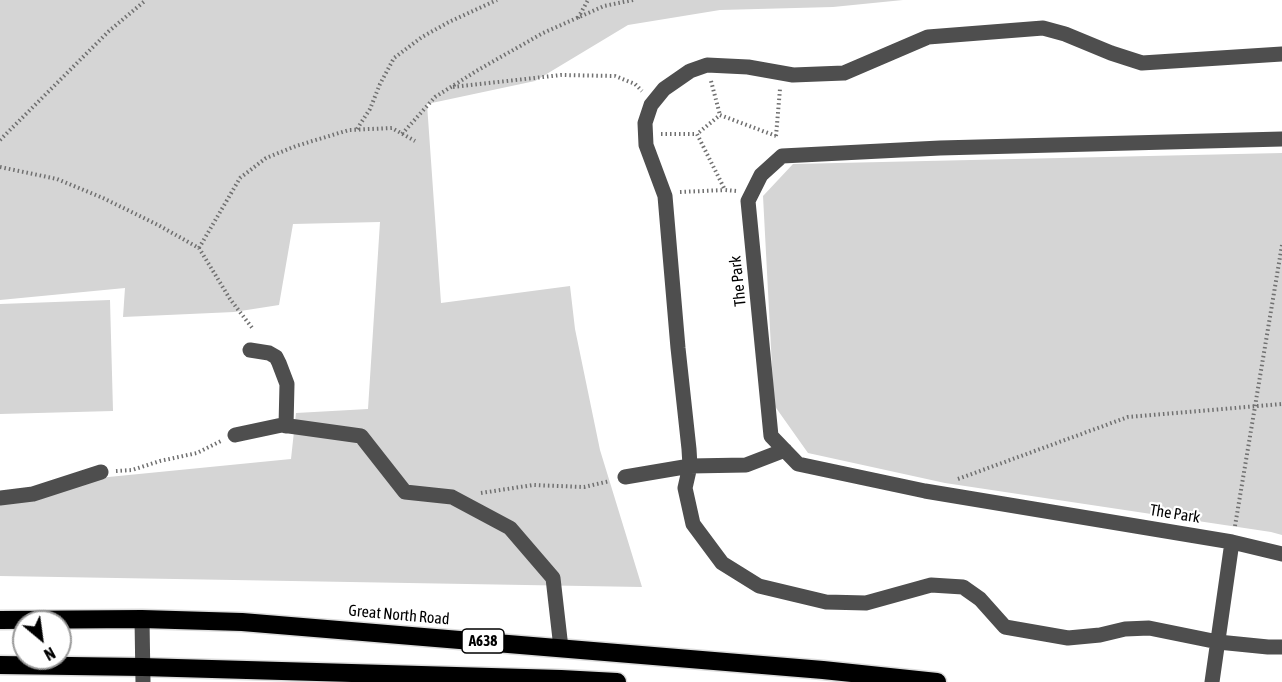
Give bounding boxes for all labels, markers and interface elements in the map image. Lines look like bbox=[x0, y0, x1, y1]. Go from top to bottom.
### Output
street label: The Park bbox=[726, 255, 750, 307]
street label: The Park bbox=[1148, 501, 1202, 527]
street label: Great North Road bbox=[348, 601, 450, 629]
north arrow bbox=[12, 610, 72, 670]
road number: A638 bbox=[462, 629, 504, 653]
text: N bbox=[41, 644, 58, 664]

